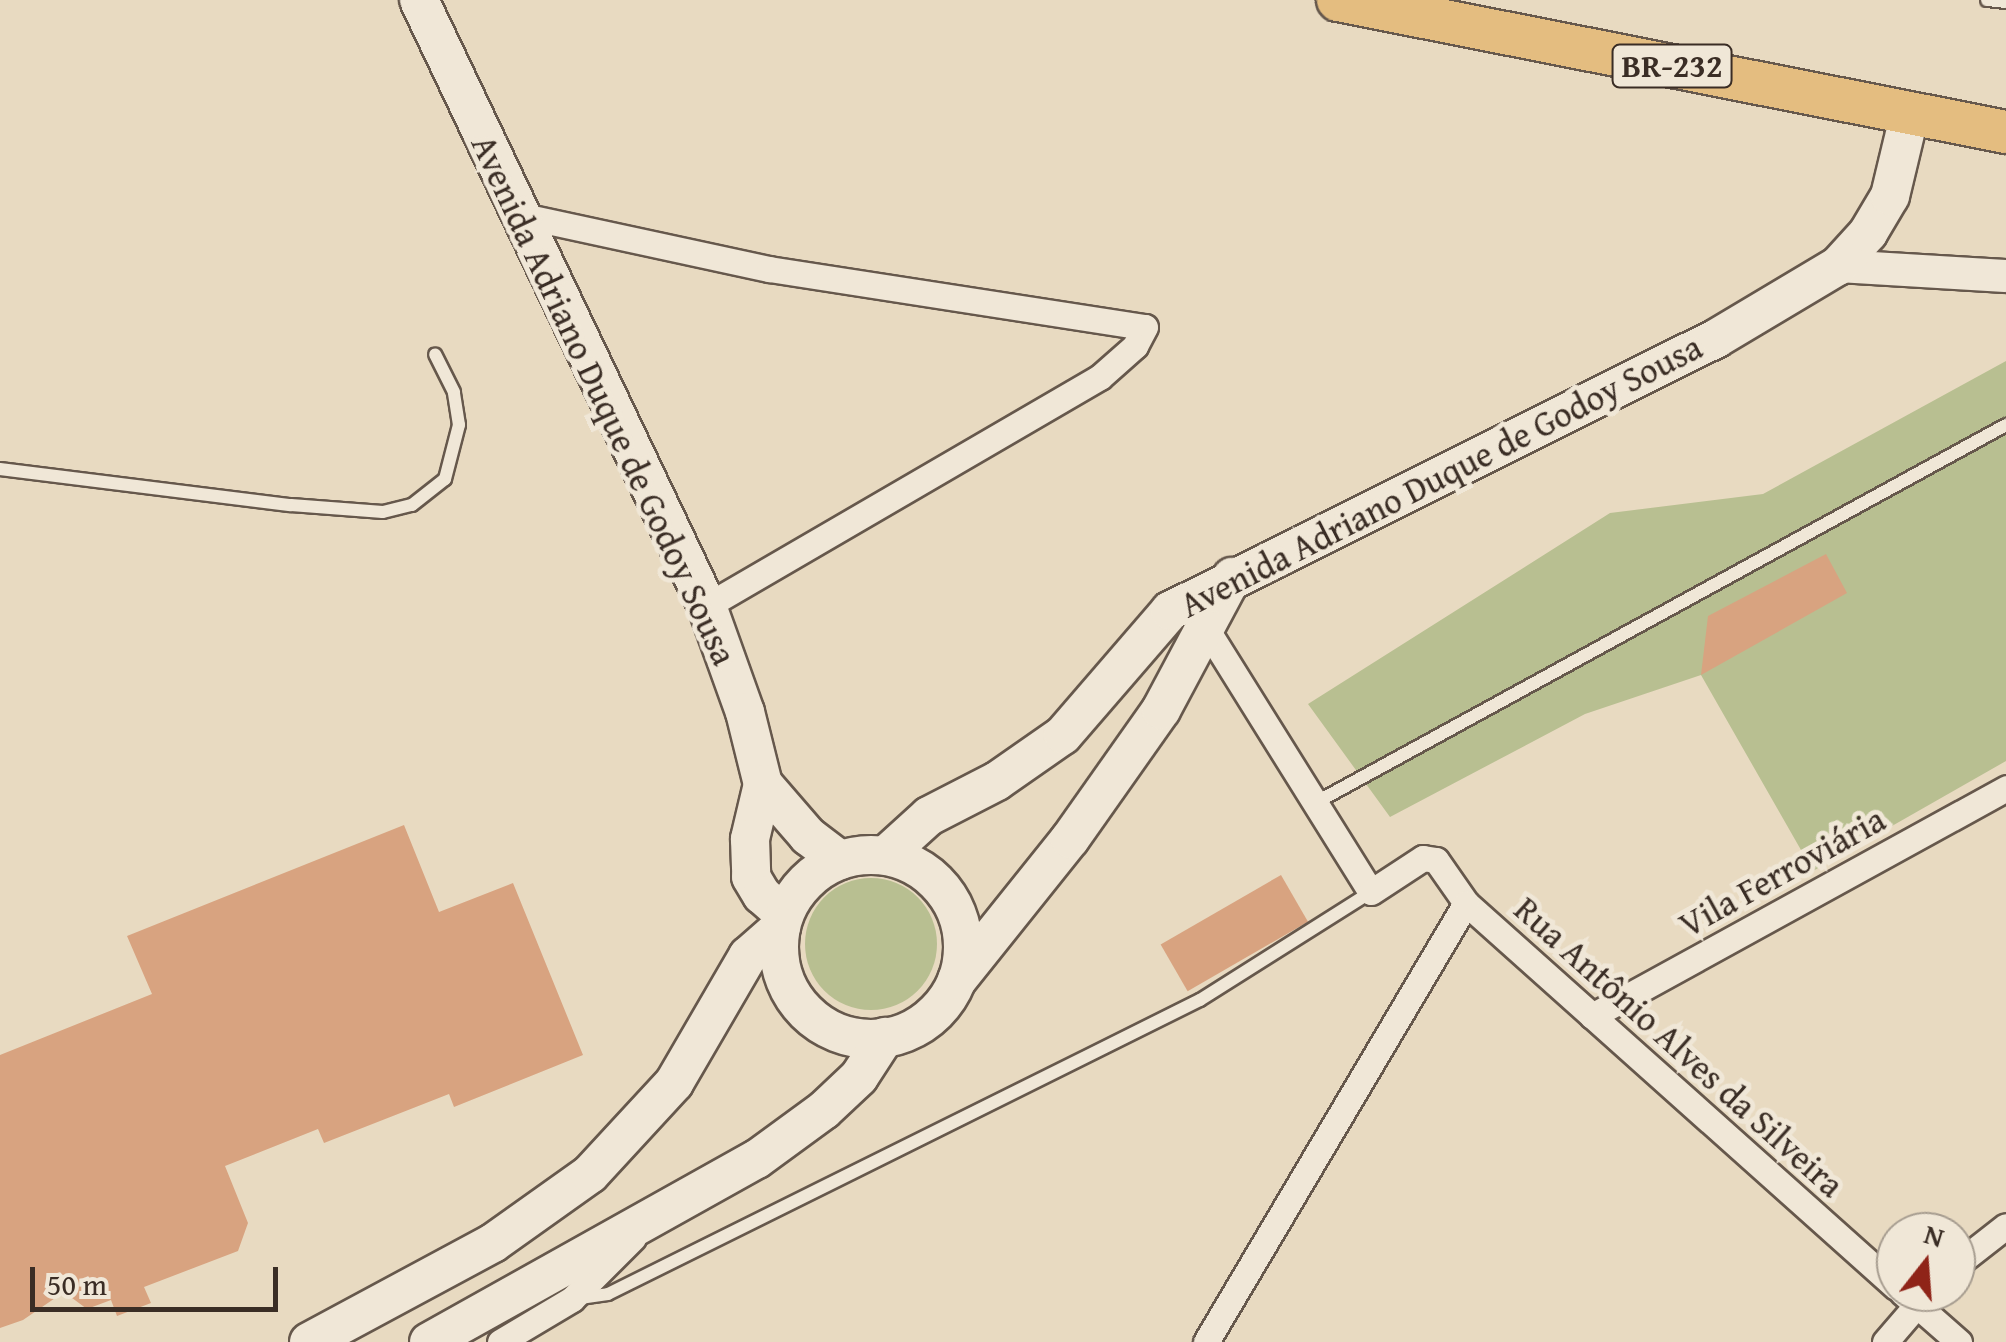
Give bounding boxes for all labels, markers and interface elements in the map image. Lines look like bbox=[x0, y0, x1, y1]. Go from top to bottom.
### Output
road number: BR-232 bbox=[1610, 39, 1734, 93]
street label: Avenida Adriano Duque de Godoy Sousa bbox=[462, 128, 746, 672]
street label: Avenida Adriano Duque de Godoy Sousa bbox=[1173, 326, 1709, 626]
street label: Vila Ferroviária bbox=[1672, 798, 1892, 946]
street label: Rua Antônio Alves da Silveira bbox=[1506, 888, 1852, 1206]
north arrow bbox=[1876, 1212, 1976, 1312]
text: N bbox=[1919, 1212, 1949, 1257]
scale bar bbox=[35, 1247, 282, 1309]
text: 50 m bbox=[47, 1262, 107, 1306]

